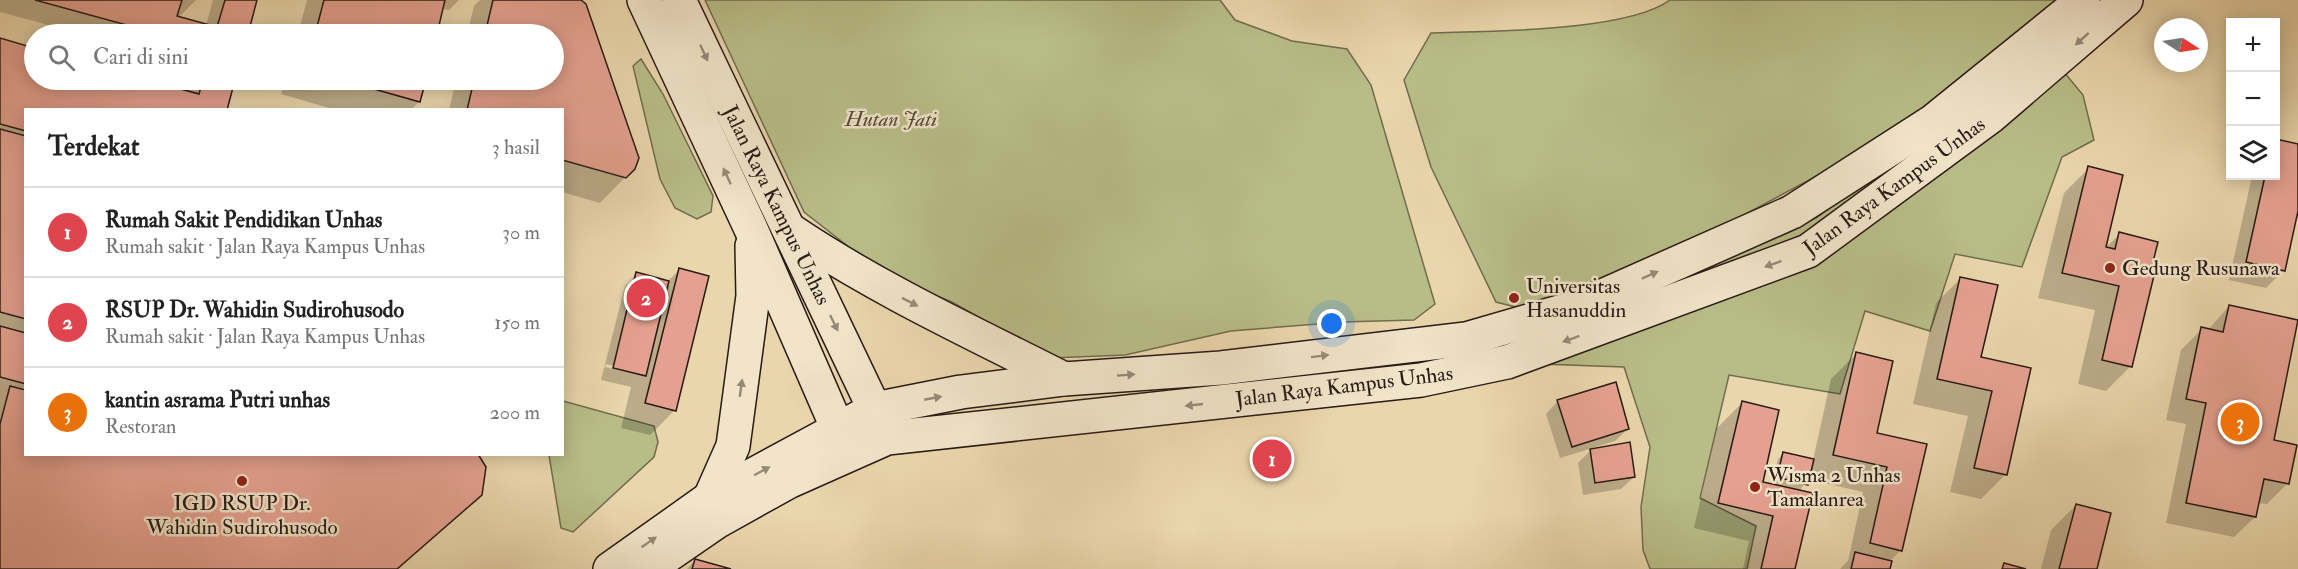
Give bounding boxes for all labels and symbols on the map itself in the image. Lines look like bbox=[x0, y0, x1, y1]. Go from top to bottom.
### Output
north arrow bbox=[2154, 18, 2208, 72]
one-way arrow bbox=[2075, 32, 2090, 45]
one-way arrow bbox=[700, 44, 709, 61]
street label: Jalan Raya Kampus Unhas bbox=[716, 100, 837, 310]
park label: Hutan Jati bbox=[844, 106, 937, 133]
street label: Jalan Raya Kampus Unhas bbox=[1797, 111, 1991, 262]
one-way arrow bbox=[722, 168, 731, 185]
place label: Gedung Rusunawa bbox=[2122, 255, 2280, 282]
one-way arrow bbox=[1764, 260, 1782, 270]
marker: Gedung Rusunawa bbox=[2103, 261, 2117, 275]
one-way arrow bbox=[1641, 270, 1659, 279]
place label: Universitas Hasanuddin bbox=[1526, 273, 1626, 324]
pin: 2 bbox=[626, 276, 666, 320]
marker: Universitas Hasanuddin bbox=[1507, 291, 1521, 305]
one-way arrow bbox=[902, 297, 919, 307]
your location bbox=[1317, 309, 1346, 338]
one-way arrow bbox=[829, 315, 838, 332]
one-way arrow bbox=[1562, 335, 1580, 345]
one-way arrow bbox=[1311, 351, 1330, 361]
street label: Jalan Raya Kampus Unhas bbox=[1233, 360, 1454, 413]
one-way arrow bbox=[1117, 370, 1136, 379]
one-way arrow bbox=[737, 378, 746, 397]
one-way arrow bbox=[923, 393, 942, 402]
one-way arrow bbox=[1184, 400, 1203, 410]
pin: 3 bbox=[2220, 400, 2260, 444]
pin: 1 bbox=[1252, 436, 1292, 482]
place label: Wisma 2 Unhas Tamalanrea bbox=[1766, 462, 1900, 513]
one-way arrow bbox=[753, 466, 770, 476]
marker: IGD RSUP Dr. Wahidin Sudirohusodo bbox=[235, 474, 249, 488]
marker: Wisma 2 Unhas Tamalanrea bbox=[1748, 480, 1762, 494]
place label: IGD RSUP Dr. Wahidin Sudirohusodo bbox=[145, 490, 338, 541]
one-way arrow bbox=[641, 537, 657, 548]

